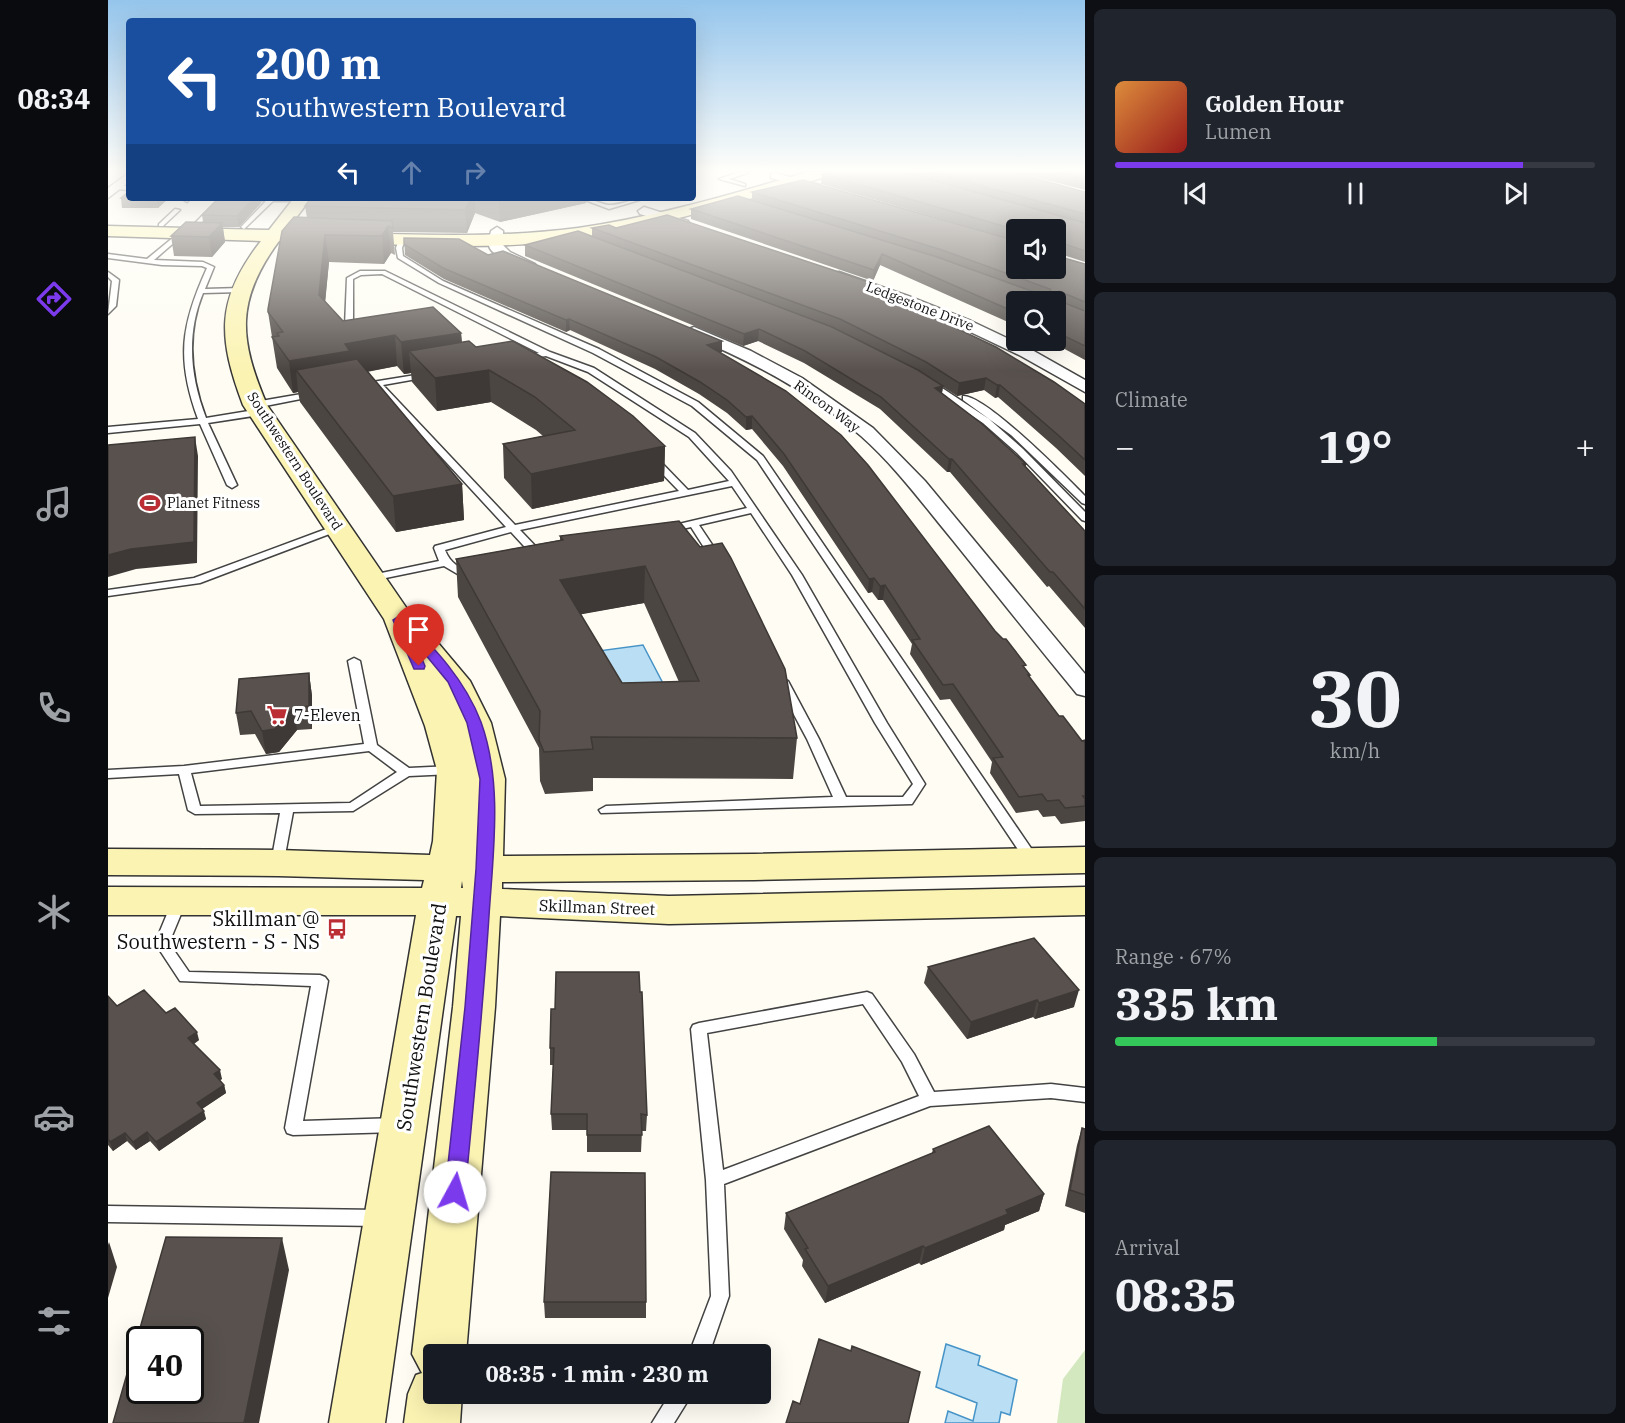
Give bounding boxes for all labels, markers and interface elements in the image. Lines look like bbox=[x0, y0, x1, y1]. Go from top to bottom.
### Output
text: 200 m bbox=[255, 36, 381, 91]
icon: left bbox=[156, 42, 234, 120]
text: 08:34 bbox=[18, 81, 90, 116]
text: Southwestern Boulevard bbox=[255, 89, 566, 124]
text: Golden Hour bbox=[1205, 89, 1344, 118]
text: Lumen bbox=[1205, 118, 1272, 145]
icon: left bbox=[332, 156, 365, 189]
icon: ahead bbox=[395, 156, 428, 189]
icon: right bbox=[458, 156, 491, 189]
icon: previous bbox=[1179, 177, 1212, 210]
icon: pause bbox=[1339, 177, 1372, 210]
icon: next bbox=[1499, 177, 1532, 210]
map controls bbox=[1006, 219, 1066, 351]
button: sound bbox=[1006, 219, 1066, 279]
street label: Ledgestone Drive bbox=[864, 277, 976, 335]
icon: directions bbox=[33, 278, 75, 320]
button: search bbox=[1006, 291, 1066, 351]
street label: Rincon Way bbox=[790, 376, 864, 436]
text: Climate bbox=[1115, 386, 1188, 413]
street label: Southwestern Boulevard bbox=[243, 388, 347, 534]
text: 19° bbox=[1317, 417, 1393, 475]
text: − bbox=[1115, 425, 1135, 468]
text: + bbox=[1575, 425, 1595, 468]
icon: music bbox=[33, 483, 75, 525]
sports icon: Planet Fitness bbox=[138, 491, 162, 515]
place label: Planet Fitness bbox=[167, 494, 260, 512]
pin bbox=[393, 604, 444, 666]
icon: arrive bbox=[402, 613, 435, 646]
text: 30 bbox=[1308, 647, 1402, 748]
icon: phone bbox=[33, 687, 75, 729]
supermarket icon: 7-Eleven bbox=[265, 703, 289, 727]
place label: 7-Eleven bbox=[294, 705, 361, 725]
text: km/h bbox=[1330, 737, 1380, 764]
icon: climate bbox=[33, 891, 75, 933]
street label: Skillman Street bbox=[539, 895, 656, 919]
street label: Southwestern Boulevard bbox=[390, 901, 452, 1133]
place label: Skillman @ Southwestern - S - NS bbox=[117, 905, 320, 955]
bus stop icon: Skillman @ Southwestern - S - NS bbox=[325, 917, 349, 941]
text: Range · 67% bbox=[1115, 943, 1232, 970]
text: 335 km bbox=[1115, 974, 1278, 1032]
icon: car bbox=[33, 1096, 75, 1138]
position arrow bbox=[423, 1160, 487, 1224]
text: Arrival bbox=[1115, 1234, 1180, 1261]
text: 08:35 bbox=[1115, 1265, 1237, 1323]
icon: filters bbox=[33, 1300, 75, 1342]
speed limit sign: 40 bbox=[126, 1326, 204, 1404]
text: 08:35 · 1 min · 230 m bbox=[485, 1359, 709, 1388]

